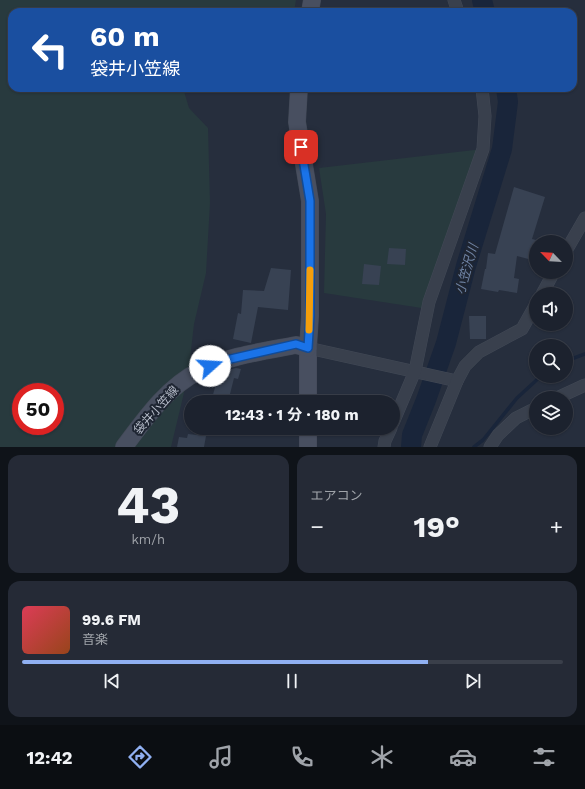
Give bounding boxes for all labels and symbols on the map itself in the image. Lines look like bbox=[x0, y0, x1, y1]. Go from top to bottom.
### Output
pin bbox=[284, 130, 318, 164]
north arrow bbox=[529, 235, 573, 279]
water label: 小笠沢川 bbox=[452, 240, 481, 296]
position arrow bbox=[189, 345, 231, 387]
speed limit sign: 50 bbox=[12, 383, 64, 435]
street label: 袋井小笠線 bbox=[130, 383, 181, 438]

